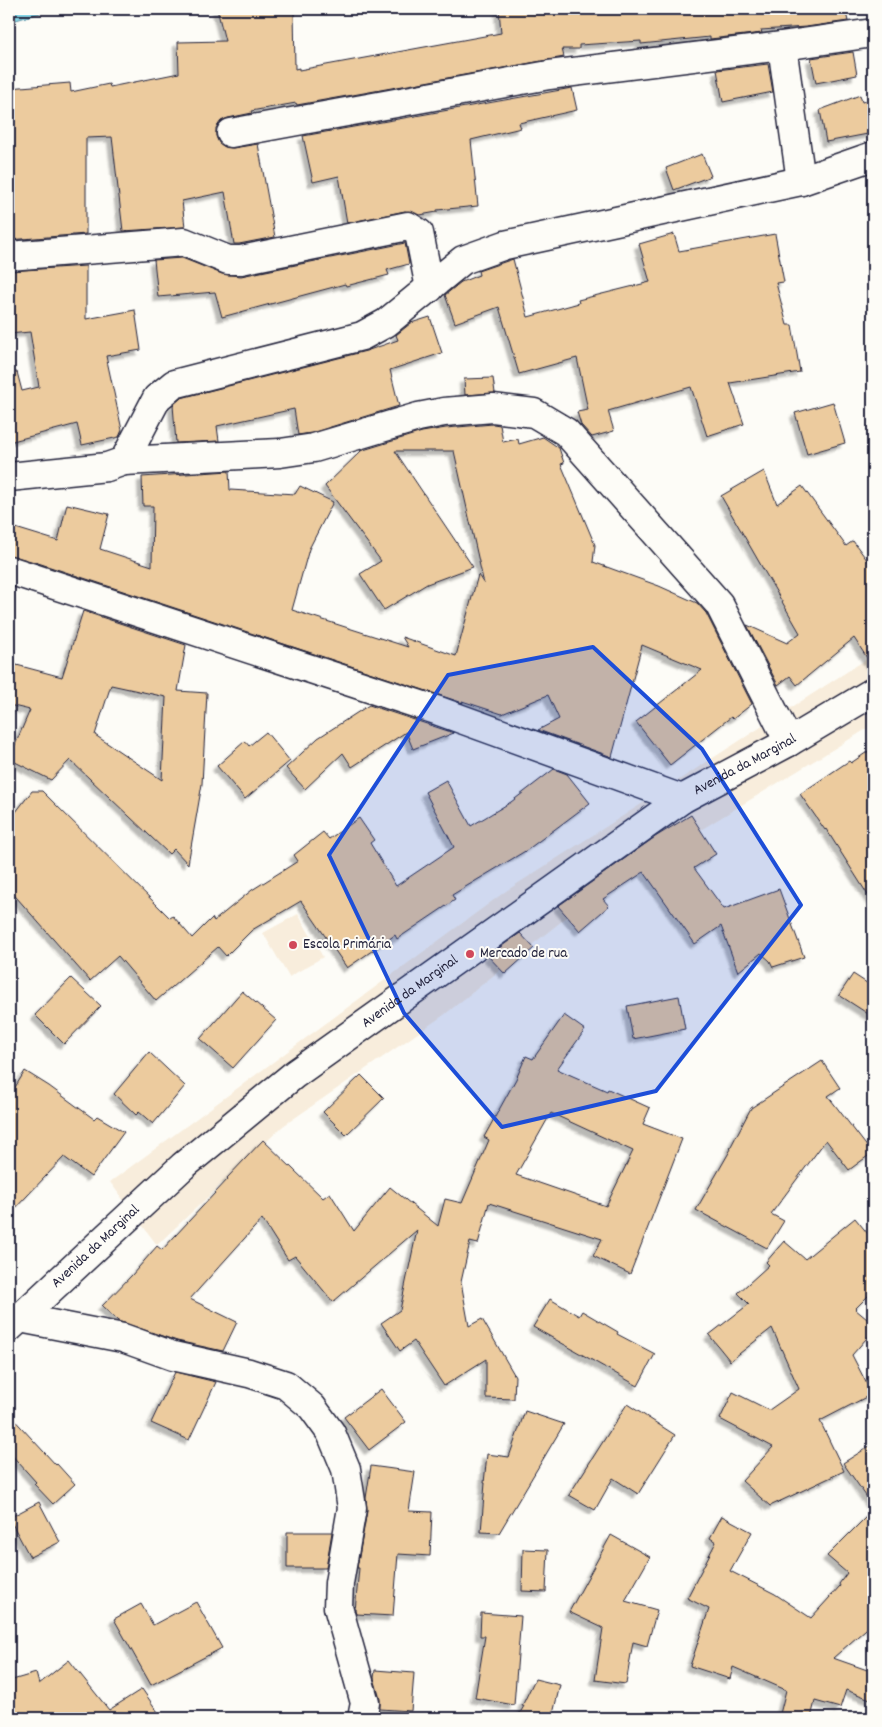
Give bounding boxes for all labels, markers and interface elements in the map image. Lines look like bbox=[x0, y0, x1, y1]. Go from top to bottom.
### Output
street label: Avenida da Marginal bbox=[690, 729, 801, 802]
place label: Escola Primária bbox=[303, 934, 392, 956]
marker: Escola Primária bbox=[287, 939, 299, 951]
place label: Mercado de rua bbox=[480, 943, 568, 965]
marker: Mercado de rua bbox=[464, 948, 476, 960]
street label: Avenida da Marginal bbox=[357, 950, 463, 1034]
street label: Avenida da Marginal bbox=[47, 1200, 146, 1294]

